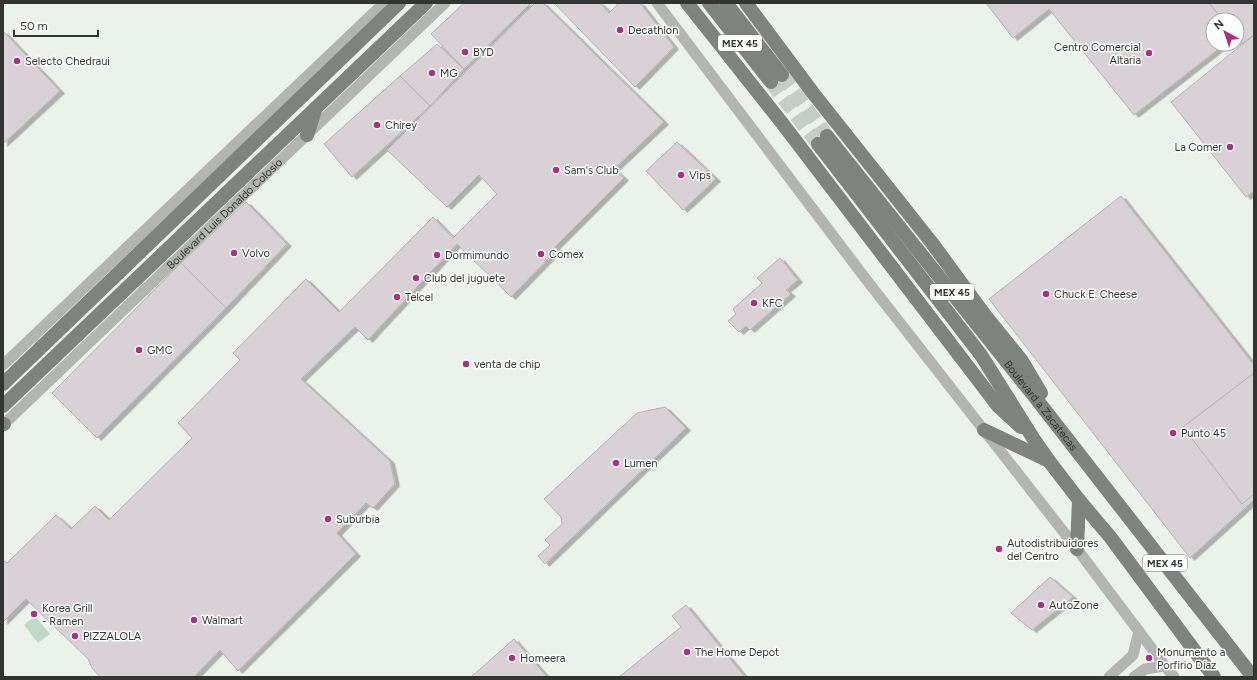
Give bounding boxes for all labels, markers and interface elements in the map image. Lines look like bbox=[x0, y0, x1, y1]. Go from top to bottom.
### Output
scale bar bbox=[14, 12, 98, 38]
north arrow bbox=[1205, 12, 1245, 52]
text: N bbox=[1211, 17, 1226, 32]
text: 50 m bbox=[20, 19, 48, 33]
place label: Decathlon bbox=[628, 24, 678, 37]
marker: Decathlon bbox=[615, 25, 625, 35]
road number: MEX 45 bbox=[718, 35, 762, 51]
place label: Centro Comercial Altaria bbox=[1054, 41, 1141, 67]
place label: BYD bbox=[473, 46, 494, 59]
marker: BYD bbox=[460, 47, 470, 57]
marker: Centro Comercial Altaria bbox=[1144, 48, 1154, 58]
place label: Selecto Chedraui bbox=[25, 55, 110, 68]
marker: Selecto Chedraui bbox=[12, 56, 22, 66]
place label: MG bbox=[440, 67, 458, 80]
marker: MG bbox=[427, 68, 437, 78]
place label: Chirey bbox=[385, 119, 417, 132]
marker: Chirey bbox=[372, 120, 382, 130]
place label: La Comer bbox=[1175, 141, 1222, 154]
marker: La Comer bbox=[1225, 142, 1235, 152]
street label: Boulevard Luis Donaldo Colosio bbox=[164, 156, 285, 272]
place label: Sam's Club bbox=[564, 164, 619, 177]
marker: Sam's Club bbox=[551, 165, 561, 175]
place label: Vips bbox=[689, 169, 711, 182]
marker: Vips bbox=[676, 170, 686, 180]
place label: Volvo bbox=[242, 247, 270, 260]
marker: Volvo bbox=[229, 248, 239, 258]
place label: Comex bbox=[549, 248, 585, 261]
place label: Dormimundo bbox=[445, 249, 509, 262]
marker: Comex bbox=[536, 249, 546, 259]
marker: Dormimundo bbox=[432, 250, 442, 260]
place label: Club del juguete bbox=[424, 272, 505, 285]
marker: Club del juguete bbox=[411, 273, 421, 283]
road number: MEX 45 bbox=[930, 284, 974, 300]
place label: Chuck E. Cheese bbox=[1054, 288, 1137, 301]
marker: Chuck E. Cheese bbox=[1041, 289, 1051, 299]
place label: Telcel bbox=[405, 291, 433, 304]
marker: Telcel bbox=[392, 292, 402, 302]
place label: KFC bbox=[762, 297, 783, 310]
marker: KFC bbox=[749, 298, 759, 308]
place label: GMC bbox=[147, 344, 173, 357]
marker: GMC bbox=[134, 345, 144, 355]
place label: venta de chip bbox=[474, 358, 541, 371]
street label: Boulevard a Zacatecas bbox=[1002, 358, 1080, 453]
marker: venta de chip bbox=[461, 359, 471, 369]
place label: Punto 45 bbox=[1181, 427, 1226, 440]
marker: Punto 45 bbox=[1168, 428, 1178, 438]
place label: Lumen bbox=[624, 457, 657, 470]
marker: Lumen bbox=[611, 458, 621, 468]
place label: Suburbia bbox=[336, 513, 380, 526]
marker: Suburbia bbox=[323, 514, 333, 524]
place label: Autodistribuidores del Centro bbox=[1007, 537, 1098, 563]
marker: Autodistribuidores del Centro bbox=[994, 544, 1004, 554]
road number: MEX 45 bbox=[1143, 555, 1187, 571]
place label: AutoZone bbox=[1049, 599, 1099, 612]
marker: AutoZone bbox=[1036, 600, 1046, 610]
place label: Korea Grill - Ramen bbox=[42, 602, 93, 628]
marker: Korea Grill - Ramen bbox=[29, 609, 39, 619]
place label: Walmart bbox=[202, 614, 243, 627]
marker: Walmart bbox=[189, 615, 199, 625]
place label: PIZZALOLA bbox=[83, 630, 142, 643]
marker: PIZZALOLA bbox=[70, 631, 80, 641]
place label: The Home Depot bbox=[695, 646, 779, 659]
place label: Monumento a Porfirio Díaz bbox=[1157, 646, 1225, 672]
marker: The Home Depot bbox=[682, 647, 692, 657]
place label: Homeera bbox=[520, 652, 565, 665]
marker: Homeera bbox=[507, 653, 517, 663]
marker: Monumento a Porfirio Díaz bbox=[1144, 653, 1154, 663]

